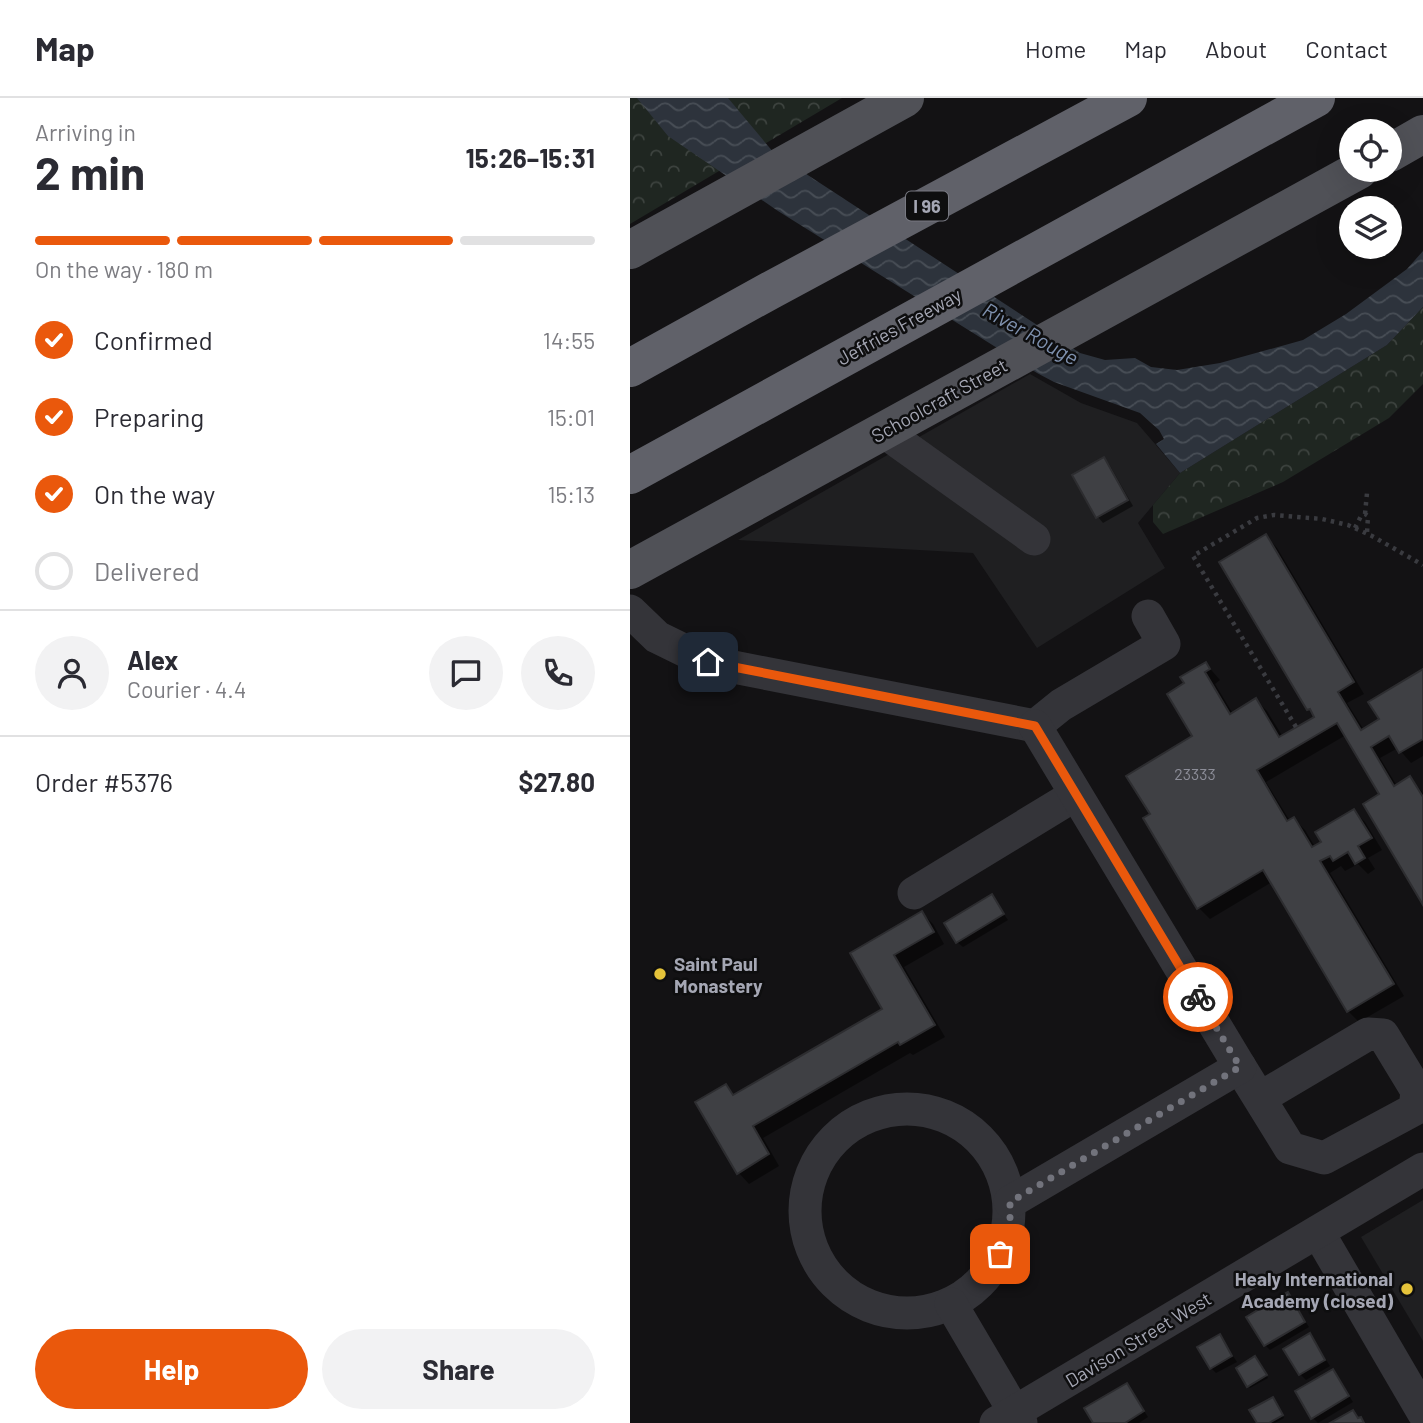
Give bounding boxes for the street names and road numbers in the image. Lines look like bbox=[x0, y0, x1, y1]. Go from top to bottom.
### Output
road number: I 96 bbox=[906, 192, 948, 220]
street label: Jeffries Freeway bbox=[833, 282, 965, 370]
street label: Schoolcraft Street bbox=[867, 353, 1011, 447]
street label: Davison Street West bbox=[1061, 1286, 1215, 1392]

